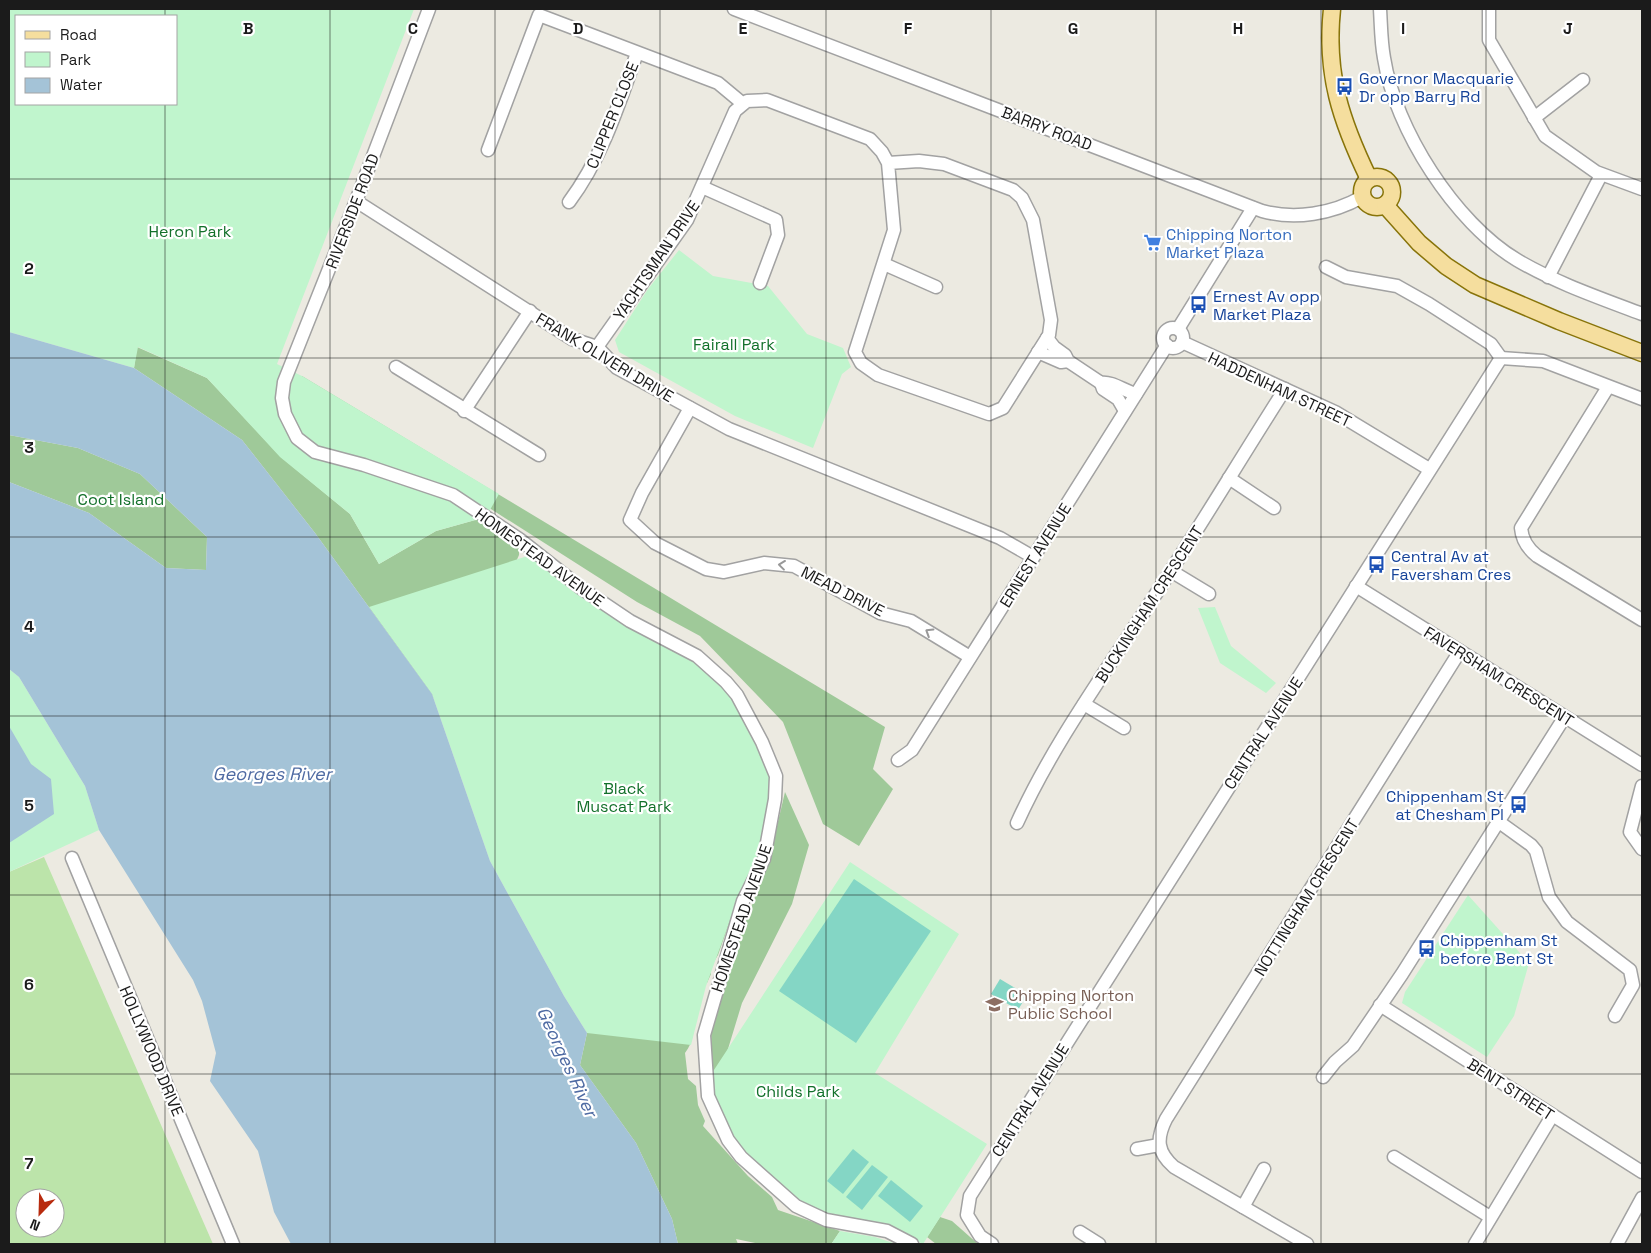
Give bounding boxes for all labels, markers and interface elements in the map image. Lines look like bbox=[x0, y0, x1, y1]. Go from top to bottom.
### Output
legend bbox=[15, 15, 178, 105]
text: B bbox=[243, 18, 253, 39]
text: C bbox=[408, 18, 418, 39]
text: D bbox=[573, 18, 583, 39]
text: E bbox=[739, 18, 748, 39]
text: F bbox=[904, 18, 913, 39]
text: G bbox=[1068, 18, 1078, 39]
text: H bbox=[1233, 18, 1243, 39]
text: I bbox=[1401, 18, 1405, 39]
text: J bbox=[1563, 18, 1573, 39]
text: Road bbox=[60, 25, 97, 44]
text: Park bbox=[60, 50, 91, 69]
street label: CLIPPER CLOSE bbox=[581, 59, 643, 172]
place label: Governor Macquarie Dr opp Barry Rd bbox=[1359, 68, 1514, 107]
text: Water bbox=[60, 75, 103, 94]
bus stop icon: Governor Macquarie Dr opp Barry Rd bbox=[1335, 77, 1355, 97]
street label: BARRY ROAD bbox=[998, 102, 1095, 155]
street label: RIVERSIDE ROAD bbox=[321, 151, 384, 272]
street label: YACHTSMAN DRIVE bbox=[608, 196, 704, 324]
park label: Heron Park bbox=[149, 221, 232, 242]
place label: Chipping Norton Market Plaza bbox=[1166, 224, 1292, 263]
supermarket icon: Chipping Norton Market Plaza bbox=[1142, 233, 1162, 253]
text: 2 bbox=[24, 258, 34, 279]
place label: Ernest Av opp Market Plaza bbox=[1213, 286, 1320, 325]
bus stop icon: Ernest Av opp Market Plaza bbox=[1189, 295, 1209, 315]
street label: FRANK OLIVERI DRIVE bbox=[532, 308, 678, 407]
park label: Fairall Park bbox=[693, 334, 775, 355]
street label: HADDENHAM STREET bbox=[1205, 347, 1355, 432]
text: 3 bbox=[24, 437, 34, 458]
park label: Coot Island bbox=[78, 489, 164, 510]
street label: ERNEST AVENUE bbox=[995, 499, 1076, 611]
street label: HOMESTEAD AVENUE bbox=[471, 503, 609, 611]
street label: BUCKINGHAM CRESCENT bbox=[1091, 522, 1208, 687]
place label: Central Av at Faversham Cres bbox=[1391, 546, 1511, 585]
bus stop icon: Central Av at Faversham Cres bbox=[1367, 555, 1387, 575]
one-way arrow bbox=[778, 560, 786, 571]
street label: MEAD DRIVE bbox=[797, 561, 888, 621]
text: 4 bbox=[24, 616, 34, 637]
street label: FAVERSHAM CRESCENT bbox=[1420, 622, 1578, 731]
one-way arrow bbox=[925, 628, 934, 638]
street label: CENTRAL AVENUE bbox=[1219, 673, 1308, 794]
water label: Georges River bbox=[213, 762, 334, 785]
park label: Black Muscat Park bbox=[576, 778, 672, 817]
place label: Chippenham St at Chesham Pl bbox=[1386, 786, 1504, 825]
text: 5 bbox=[24, 795, 34, 816]
bus stop icon: Chippenham St at Chesham Pl bbox=[1508, 795, 1528, 815]
street label: NOTTINGHAM CRESCENT bbox=[1249, 815, 1363, 980]
street label: HOMESTEAD AVENUE bbox=[706, 842, 777, 995]
place label: Chippenham St before Bent St bbox=[1440, 930, 1558, 969]
bus stop icon: Chippenham St before Bent St bbox=[1416, 939, 1436, 959]
text: 6 bbox=[24, 974, 34, 995]
street label: HOLLYWOOD DRIVE bbox=[115, 983, 188, 1120]
place label: Chipping Norton Public School bbox=[1008, 985, 1134, 1024]
school or university icon: Chipping Norton Public School bbox=[984, 994, 1004, 1014]
water label: Georges River bbox=[532, 1003, 604, 1123]
street label: CENTRAL AVENUE bbox=[987, 1040, 1074, 1161]
street label: BENT STREET bbox=[1463, 1053, 1558, 1125]
park label: Childs Park bbox=[756, 1081, 840, 1102]
text: 7 bbox=[25, 1153, 34, 1174]
north arrow bbox=[15, 1188, 65, 1238]
text: N bbox=[27, 1215, 43, 1235]

